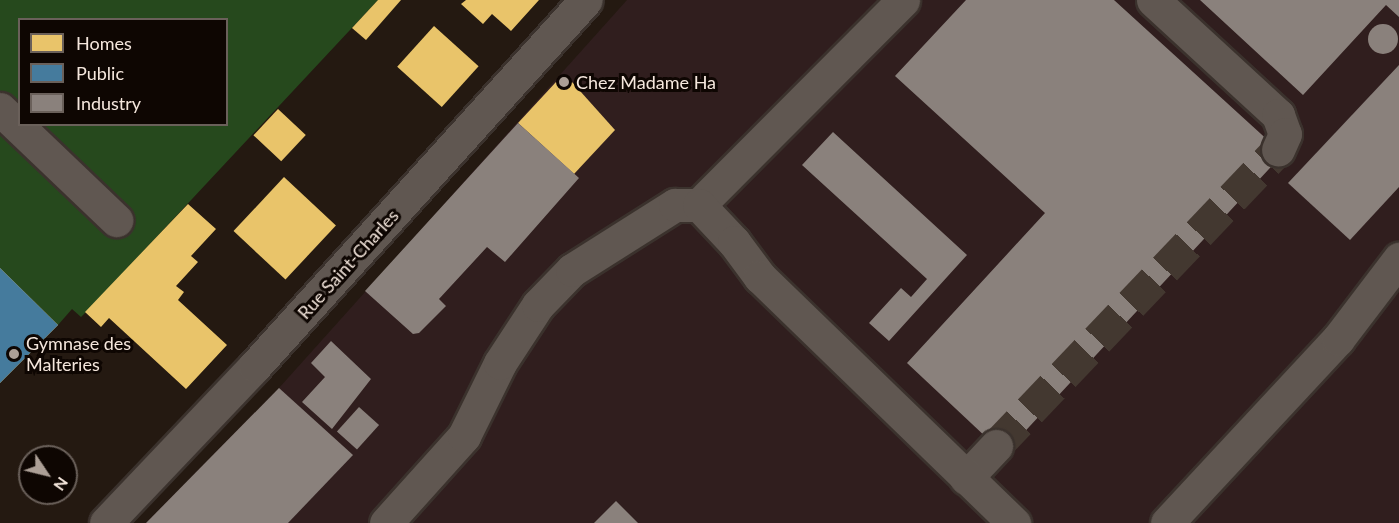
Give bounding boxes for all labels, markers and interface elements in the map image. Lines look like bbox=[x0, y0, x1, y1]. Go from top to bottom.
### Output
legend bbox=[18, 18, 228, 126]
text: Homes bbox=[76, 32, 132, 54]
text: Public bbox=[76, 62, 124, 84]
place label: Chez Madame Ha bbox=[576, 71, 716, 93]
marker: Chez Madame Ha bbox=[557, 75, 571, 89]
text: Industry bbox=[76, 92, 141, 114]
street label: Rue Saint-Charles bbox=[293, 205, 403, 323]
place label: Gymnase des Malteries bbox=[26, 333, 131, 376]
marker: Gymnase des Malteries bbox=[7, 347, 21, 361]
north arrow bbox=[18, 445, 78, 505]
text: N bbox=[50, 474, 73, 495]

